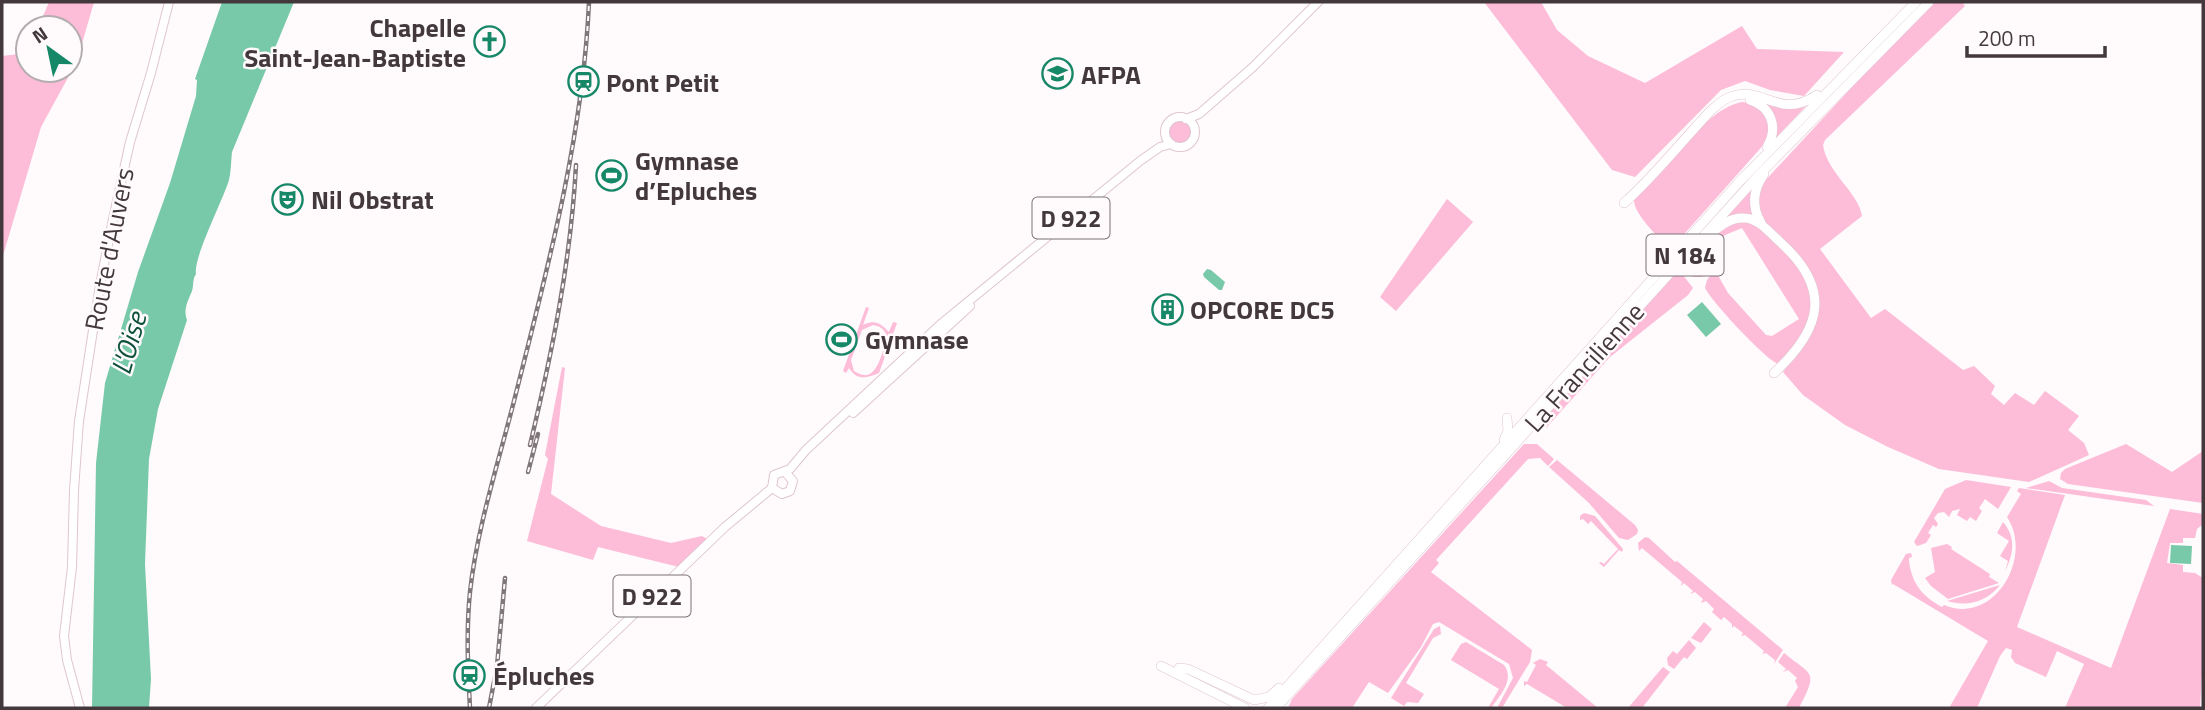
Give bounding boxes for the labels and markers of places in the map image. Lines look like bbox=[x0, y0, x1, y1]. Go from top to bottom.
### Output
place label: Chapelle Saint-Jean-Baptiste bbox=[244, 8, 466, 77]
church icon: Chapelle Saint-Jean-Baptiste bbox=[472, 25, 506, 59]
place label: AFPA bbox=[1081, 55, 1141, 94]
school or university icon: AFPA bbox=[1041, 57, 1075, 91]
place label: Pont Petit bbox=[606, 63, 719, 102]
station icon: Pont Petit bbox=[566, 65, 600, 99]
place label: Gymnase d’Epluches bbox=[635, 141, 757, 210]
sports icon: Gymnase d’Epluches bbox=[595, 158, 629, 192]
place label: Nil Obstrat bbox=[311, 180, 434, 219]
theatre icon: Nil Obstrat bbox=[271, 182, 305, 216]
place label: OPCORE DC5 bbox=[1190, 290, 1335, 329]
building icon: OPCORE DC5 bbox=[1150, 292, 1184, 326]
place label: Gymnase bbox=[865, 320, 969, 359]
sports icon: Gymnase bbox=[825, 322, 859, 356]
place label: Épluches bbox=[493, 656, 594, 695]
station icon: Épluches bbox=[453, 658, 487, 692]

